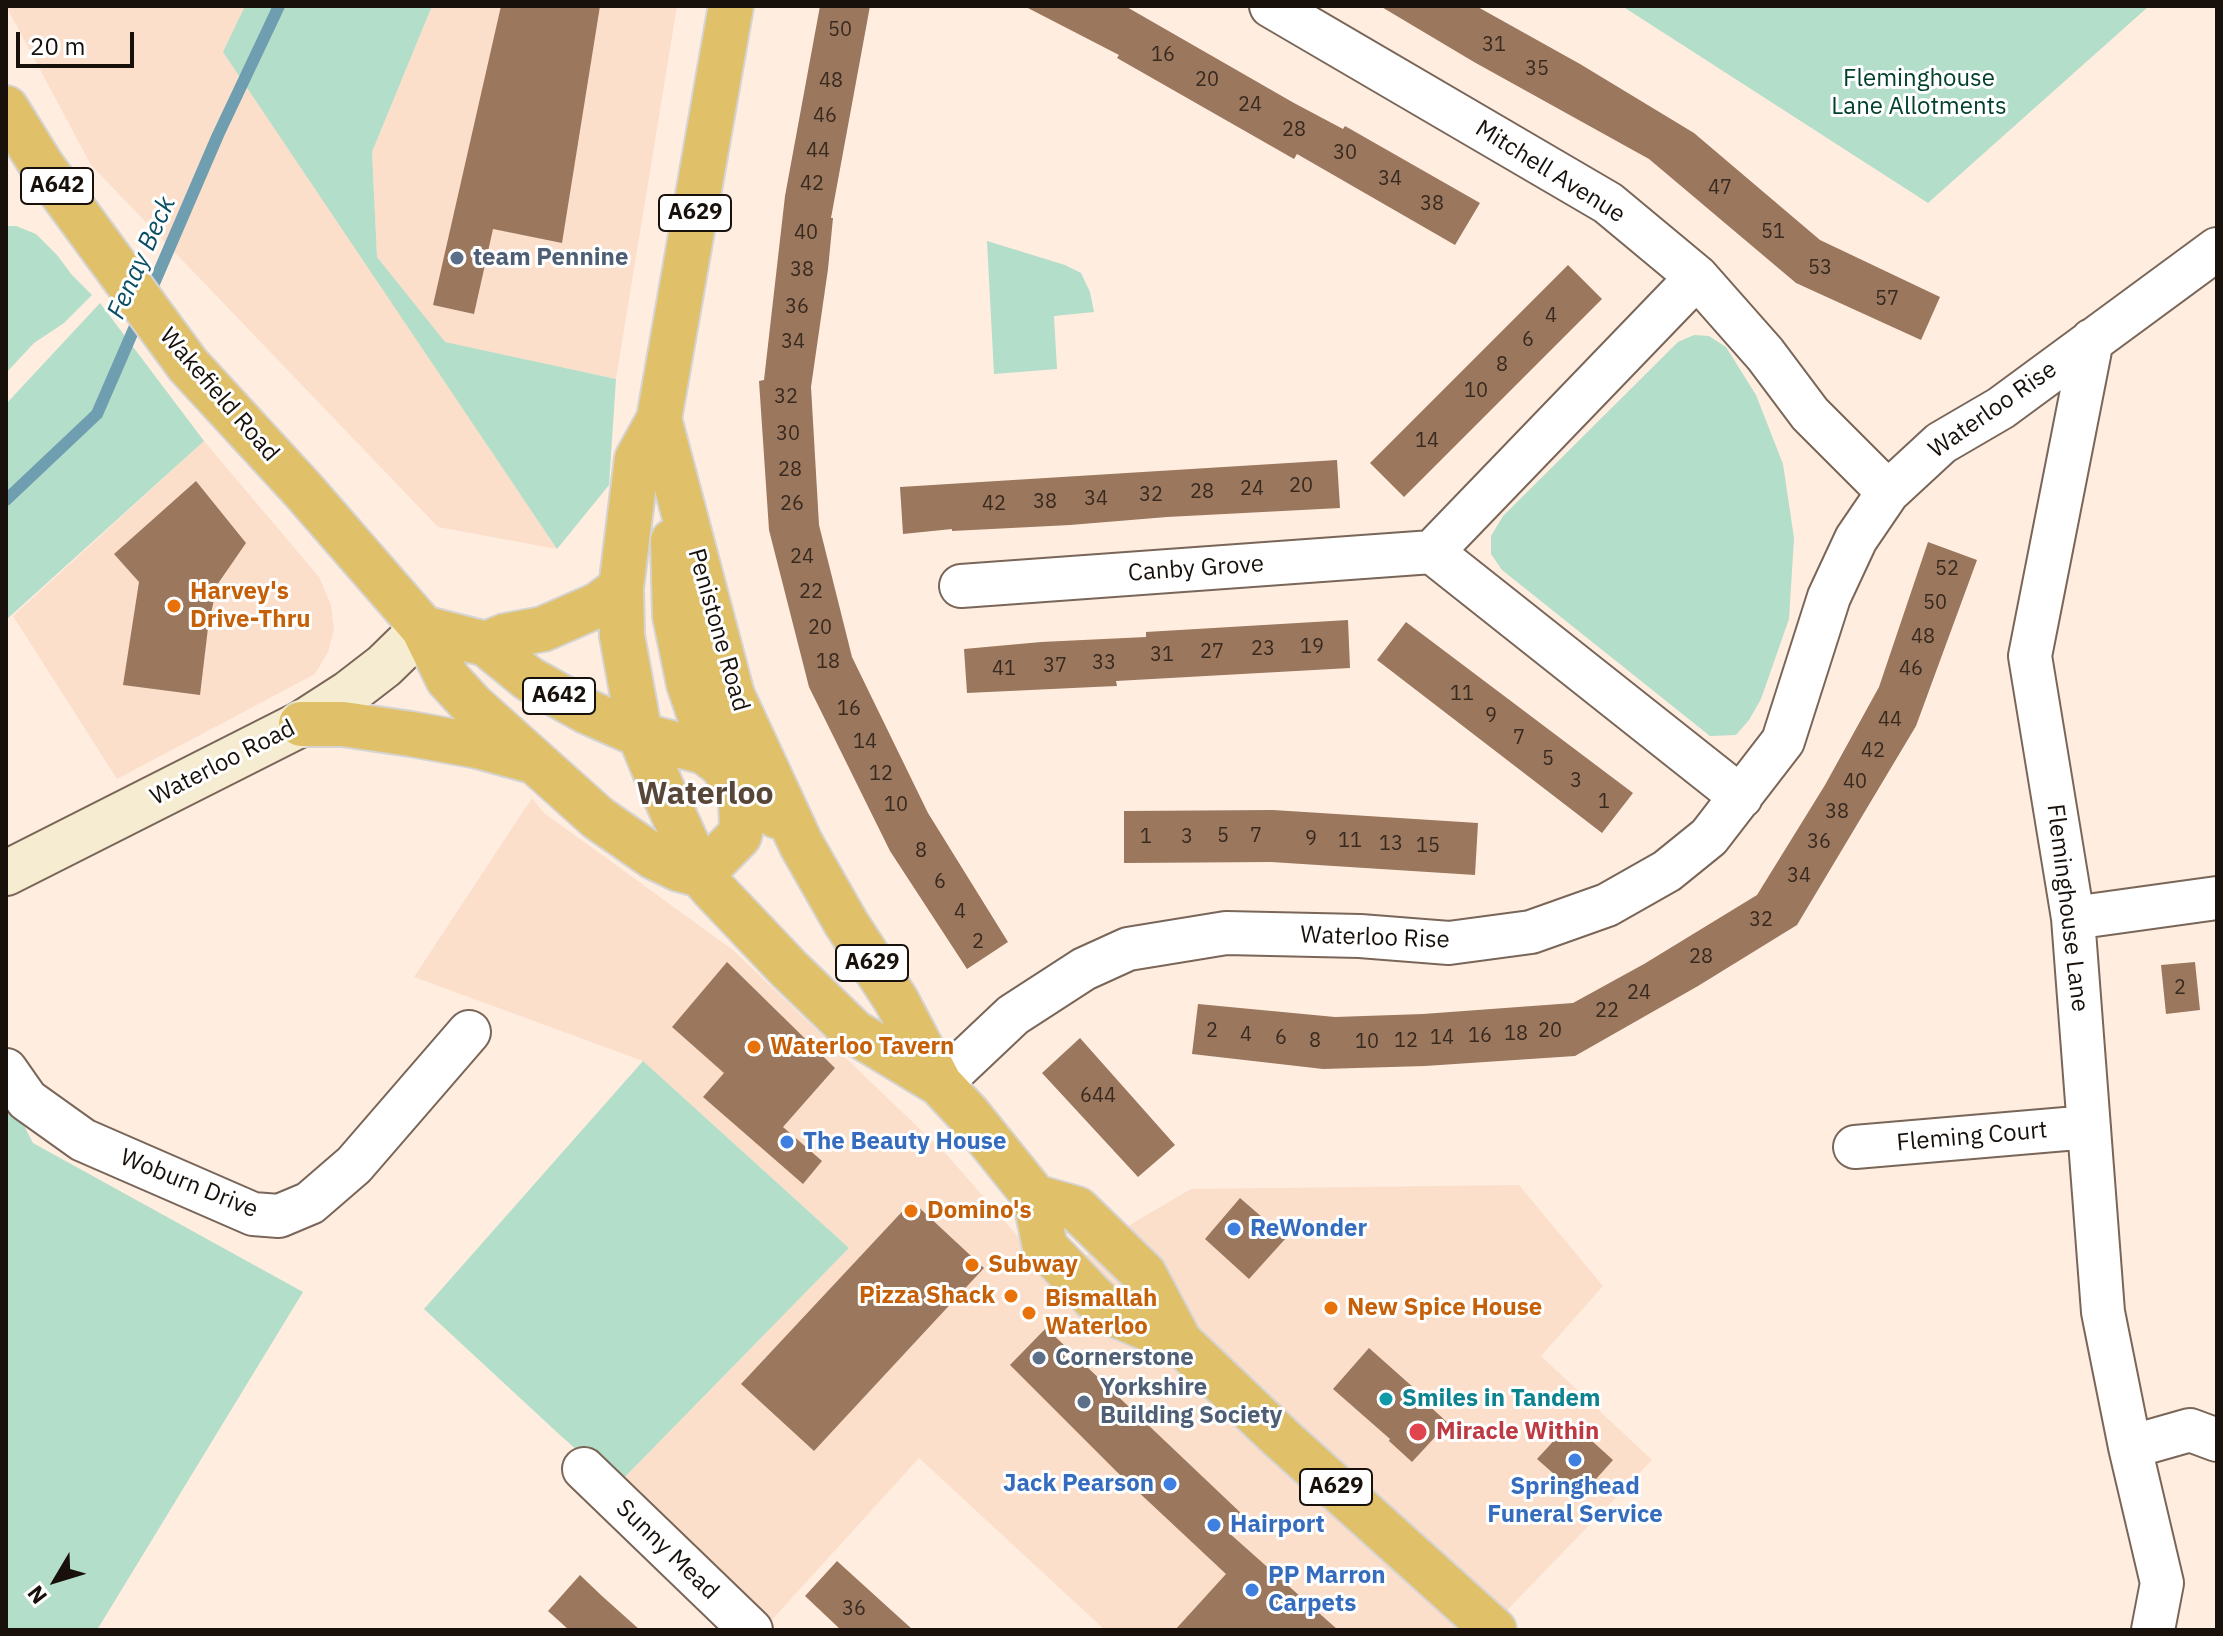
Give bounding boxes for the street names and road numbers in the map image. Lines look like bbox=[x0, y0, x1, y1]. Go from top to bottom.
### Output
street label: Mitchell Avenue bbox=[1470, 114, 1630, 230]
road number: A642 bbox=[21, 168, 93, 204]
road number: A629 bbox=[659, 195, 731, 231]
street label: Wakefield Road bbox=[153, 322, 285, 468]
street label: Waterloo Rise bbox=[1923, 355, 2063, 465]
street label: Penistone Road bbox=[681, 545, 755, 715]
street label: Canby Grove bbox=[1127, 550, 1265, 588]
road number: A642 bbox=[523, 678, 595, 714]
street label: Waterloo Road bbox=[146, 714, 300, 812]
street label: Fleminghouse Lane bbox=[2040, 802, 2094, 1014]
street label: Waterloo Rise bbox=[1300, 921, 1450, 955]
road number: A629 bbox=[836, 945, 908, 981]
street label: Fleming Court bbox=[1895, 1116, 2049, 1158]
street label: Woburn Drive bbox=[116, 1143, 262, 1225]
road number: A629 bbox=[1300, 1469, 1372, 1505]
street label: Sunny Mead bbox=[610, 1494, 724, 1606]

